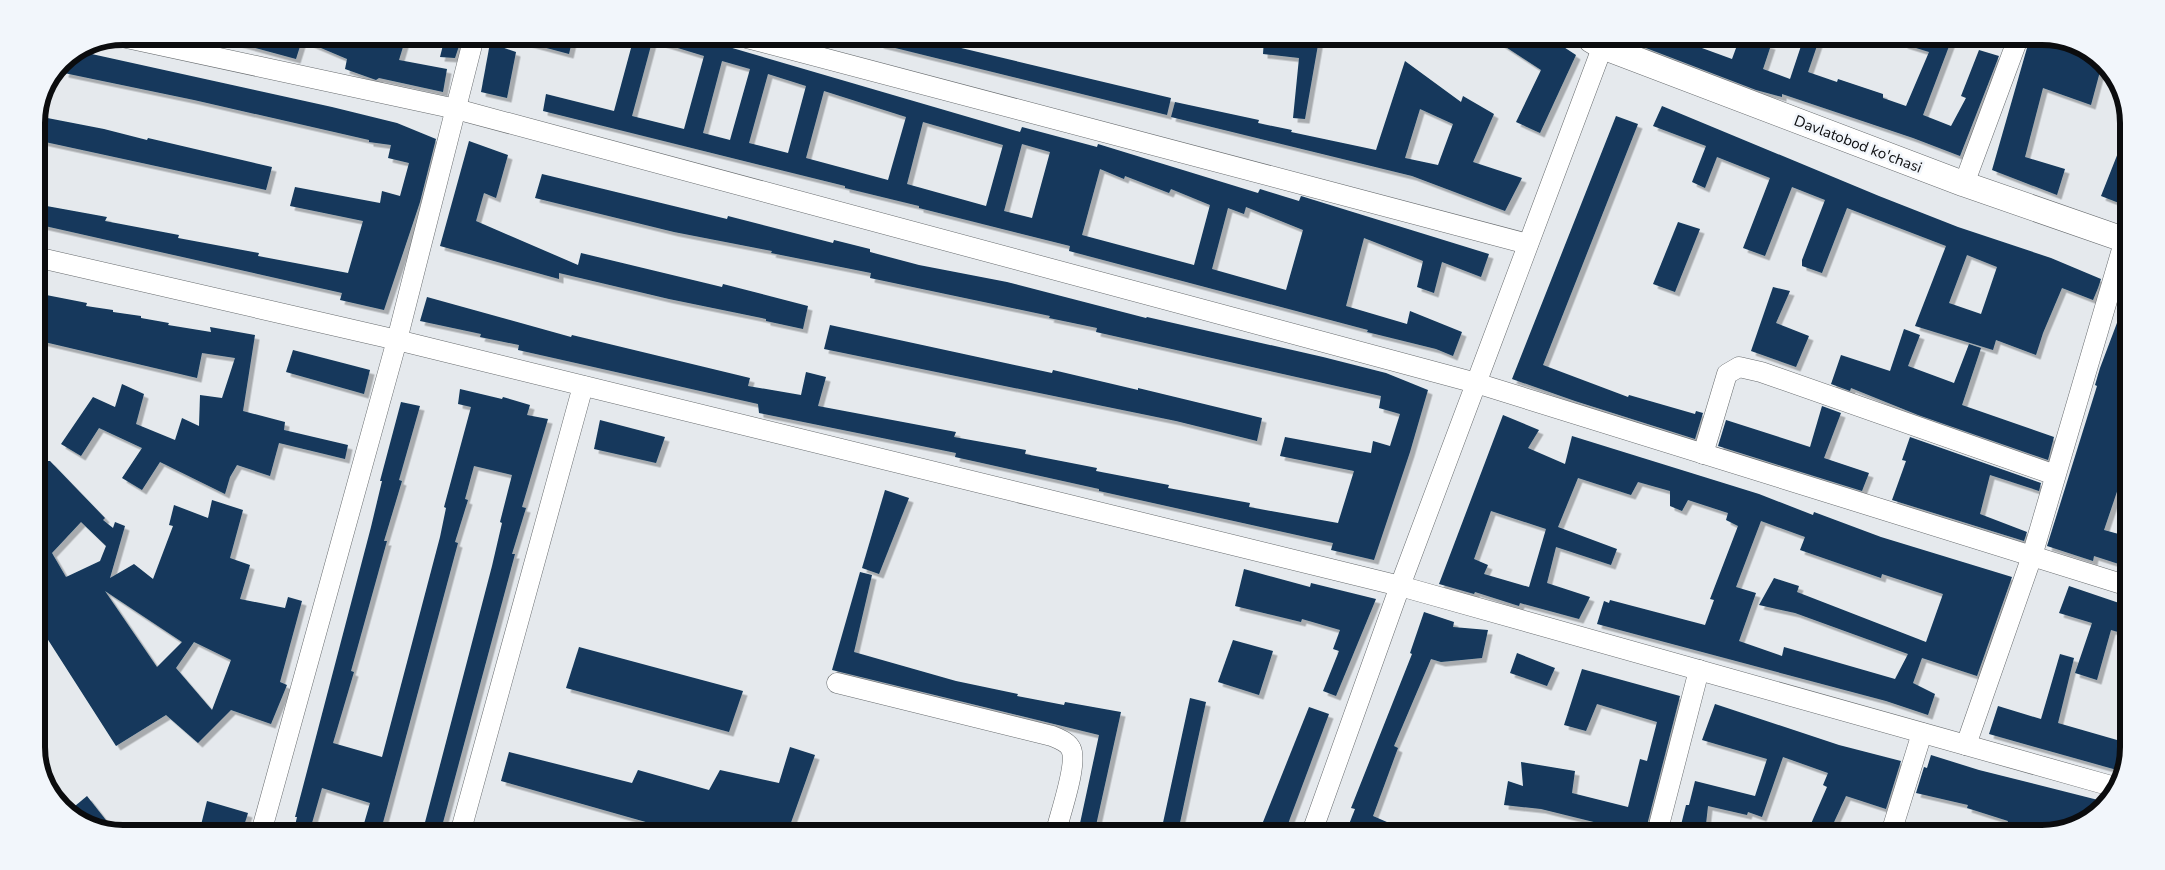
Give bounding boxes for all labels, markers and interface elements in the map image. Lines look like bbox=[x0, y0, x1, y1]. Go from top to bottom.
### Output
street label: Davlatobod ko'chasi bbox=[1791, 110, 1925, 178]

